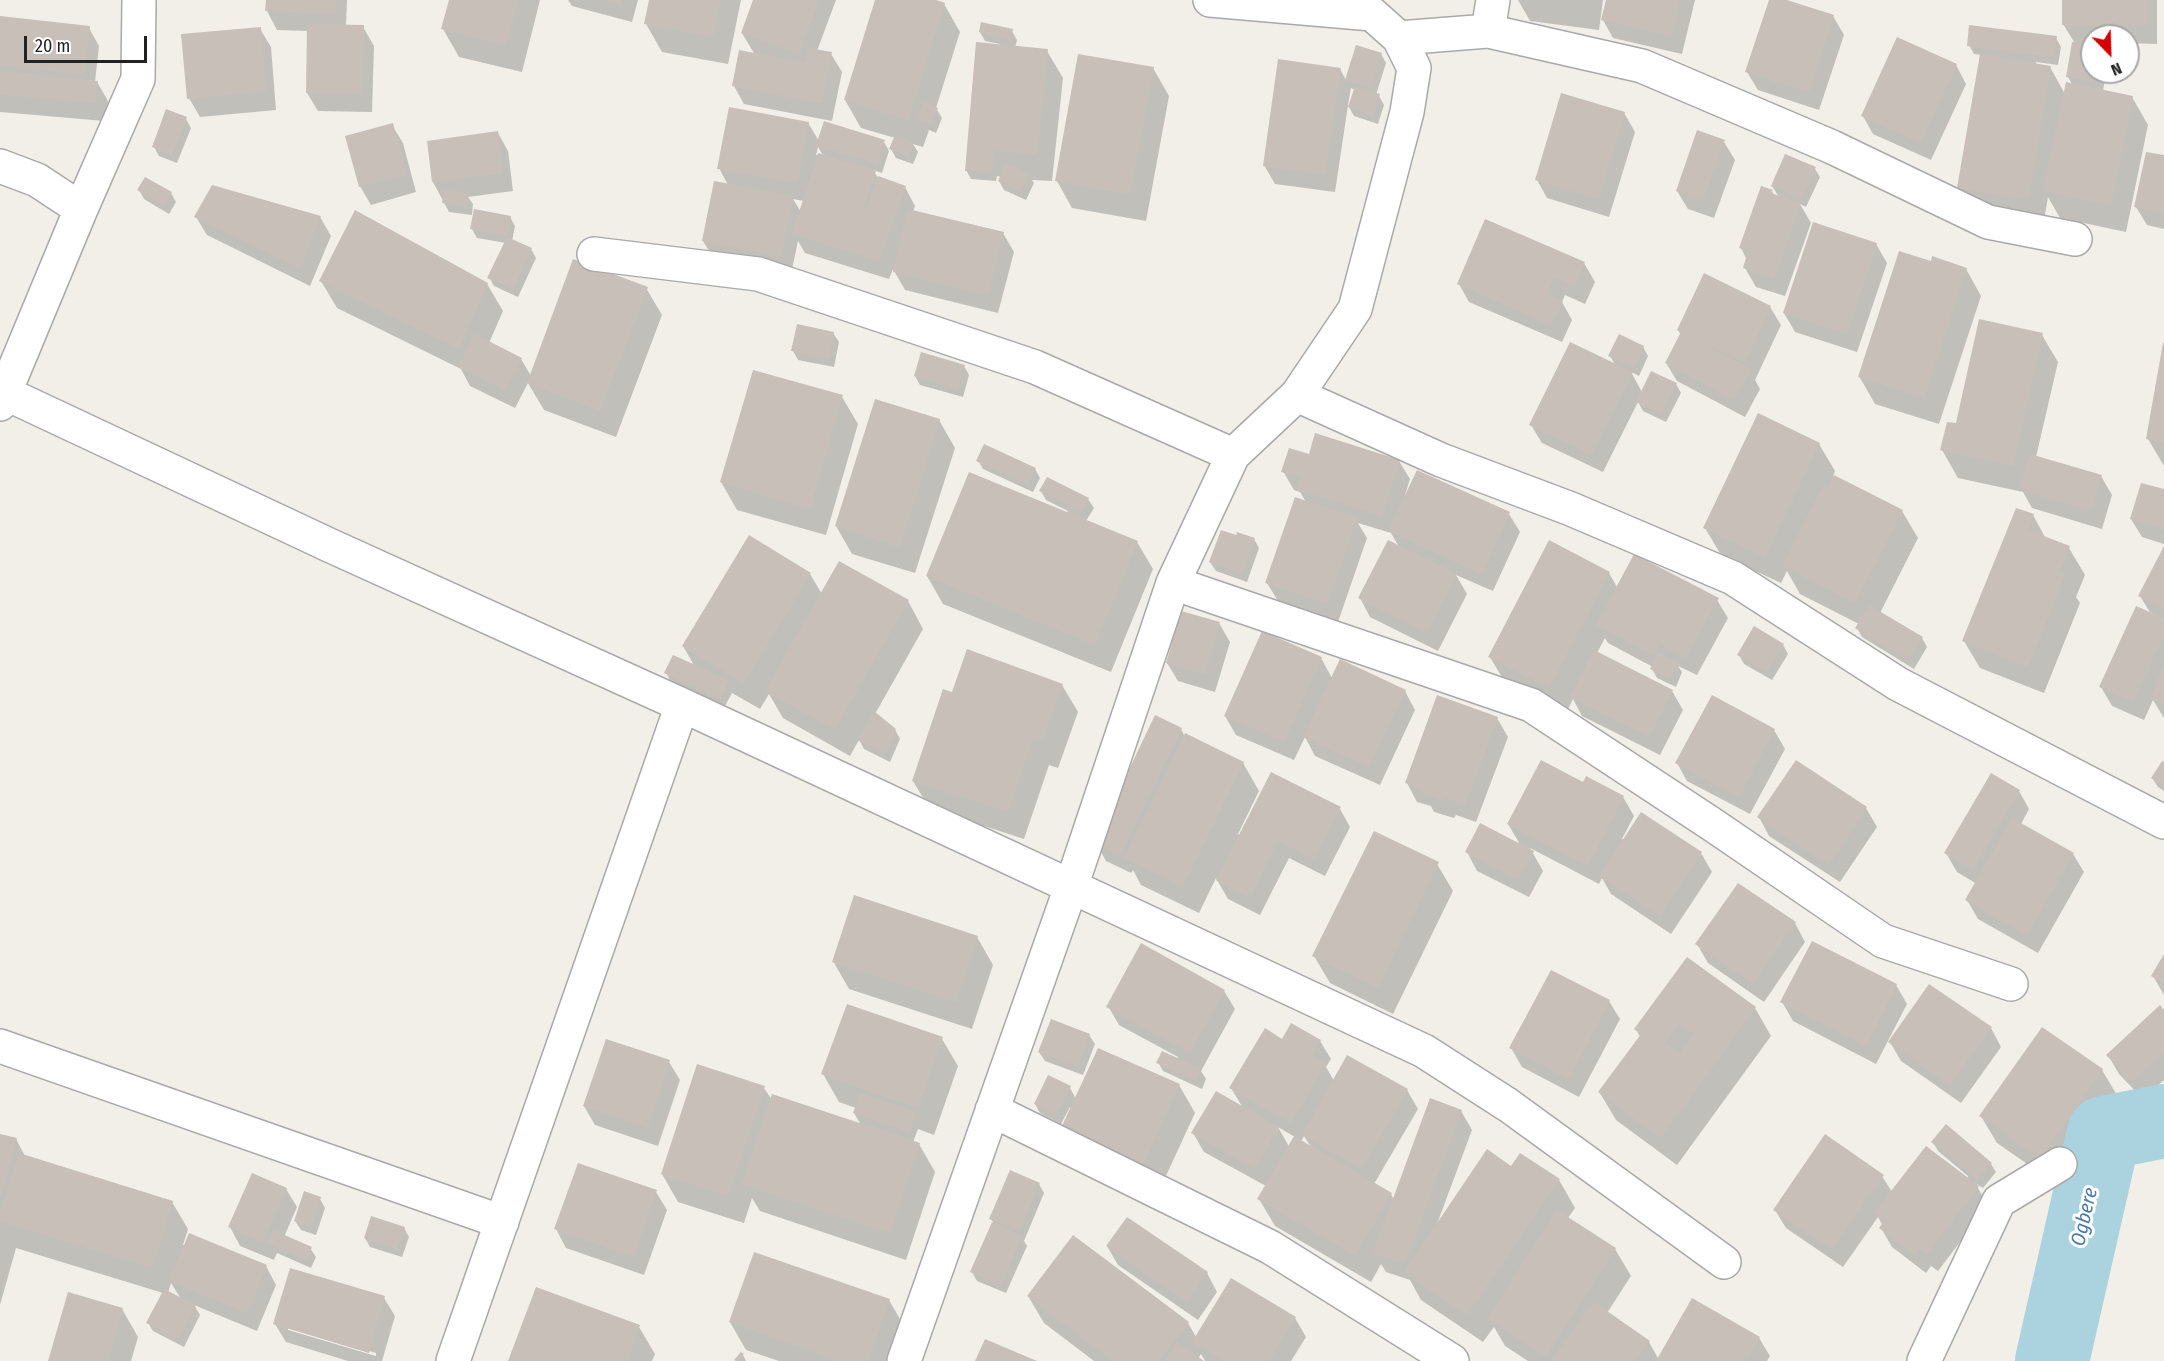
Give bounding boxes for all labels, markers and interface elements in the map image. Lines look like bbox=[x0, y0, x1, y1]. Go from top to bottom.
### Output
scale bar bbox=[27, 24, 150, 62]
north arrow bbox=[2080, 24, 2140, 84]
text: 20 m bbox=[35, 35, 70, 57]
text: N bbox=[2108, 59, 2125, 80]
water label: Ogbere bbox=[2067, 1186, 2103, 1248]

